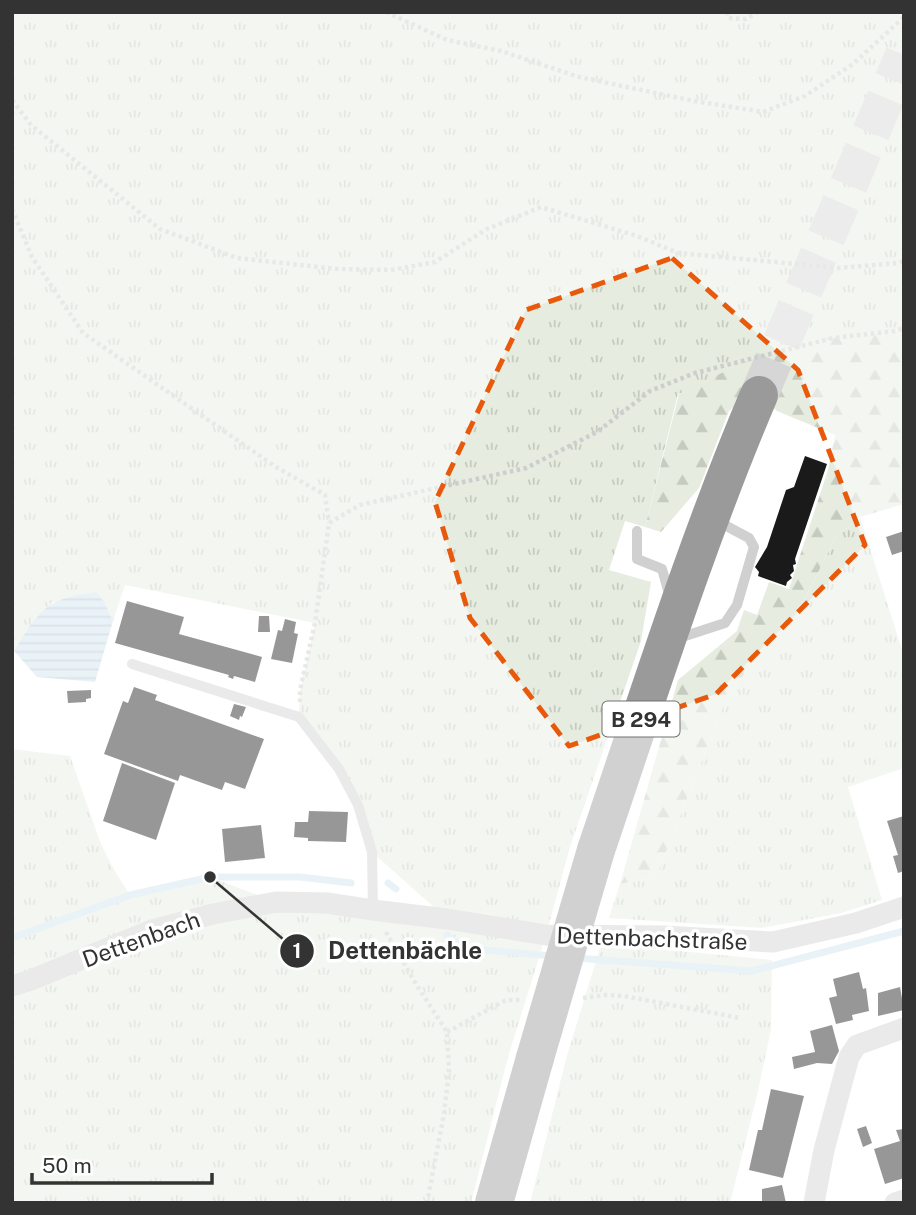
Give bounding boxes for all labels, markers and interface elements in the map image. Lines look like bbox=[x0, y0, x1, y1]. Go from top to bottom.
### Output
road number: B 294 bbox=[602, 702, 680, 736]
street label: Dettenbach bbox=[79, 905, 203, 973]
street label: Dettenbachstraße bbox=[556, 921, 748, 955]
callout: Dettenbächle bbox=[279, 928, 496, 973]
text: Dettenbächle bbox=[328, 936, 482, 964]
text: 1 bbox=[293, 938, 302, 963]
scale bar bbox=[32, 1142, 212, 1186]
text: 50 m bbox=[42, 1153, 92, 1178]

